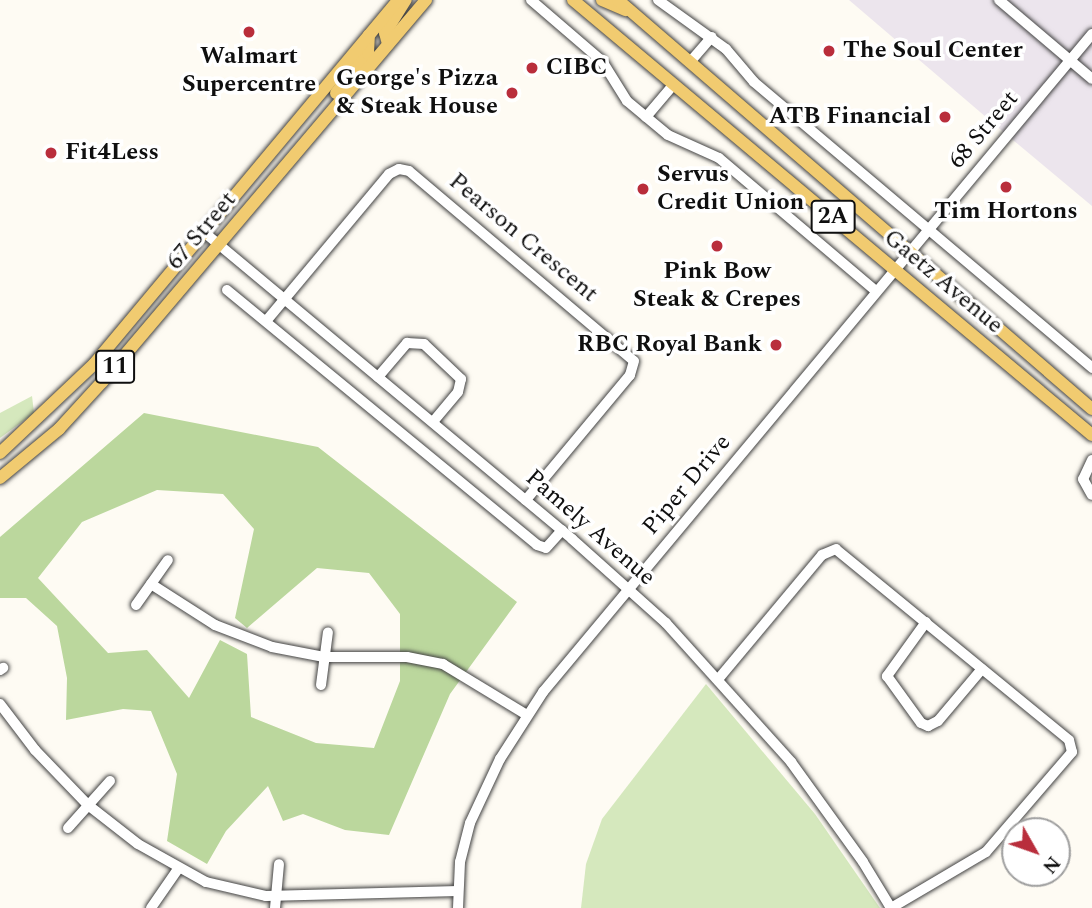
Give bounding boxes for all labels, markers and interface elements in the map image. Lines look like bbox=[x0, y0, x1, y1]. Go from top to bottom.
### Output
marker: Walmart Supercentre bbox=[241, 24, 257, 40]
place label: The Soul Center bbox=[843, 37, 1023, 65]
place label: Walmart Supercentre bbox=[182, 43, 316, 99]
marker: The Soul Center bbox=[821, 43, 837, 59]
place label: CIBC bbox=[546, 54, 607, 82]
marker: CIBC bbox=[524, 60, 540, 76]
place label: George's Pizza & Steak House bbox=[336, 65, 498, 121]
marker: George's Pizza & Steak House bbox=[504, 85, 520, 101]
street label: 68 Street bbox=[943, 85, 1025, 175]
place label: ATB Financial bbox=[769, 103, 931, 131]
marker: ATB Financial bbox=[937, 109, 953, 125]
place label: Fit4Less bbox=[65, 139, 159, 167]
marker: Fit4Less bbox=[43, 145, 59, 161]
place label: Servus Credit Union bbox=[657, 161, 804, 217]
street label: Pearson Crescent bbox=[443, 167, 603, 309]
marker: Tim Hortons bbox=[998, 179, 1014, 195]
marker: Servus Credit Union bbox=[635, 181, 651, 197]
street label: 67 Street bbox=[161, 186, 243, 276]
road number: 2A bbox=[810, 198, 856, 236]
place label: Tim Hortons bbox=[934, 198, 1078, 226]
street label: Gaetz Avenue bbox=[877, 224, 1009, 340]
marker: Pink Bow Steak & Crepes bbox=[709, 238, 725, 254]
place label: Pink Bow Steak & Crepes bbox=[633, 258, 801, 314]
place label: RBC Royal Bank bbox=[577, 331, 762, 359]
marker: RBC Royal Bank bbox=[768, 337, 784, 353]
road number: 11 bbox=[94, 348, 136, 386]
street label: Piper Drive bbox=[637, 429, 737, 541]
street label: Pamely Avenue bbox=[519, 464, 661, 592]
north arrow bbox=[1001, 817, 1071, 887]
text: N bbox=[1035, 849, 1067, 880]

